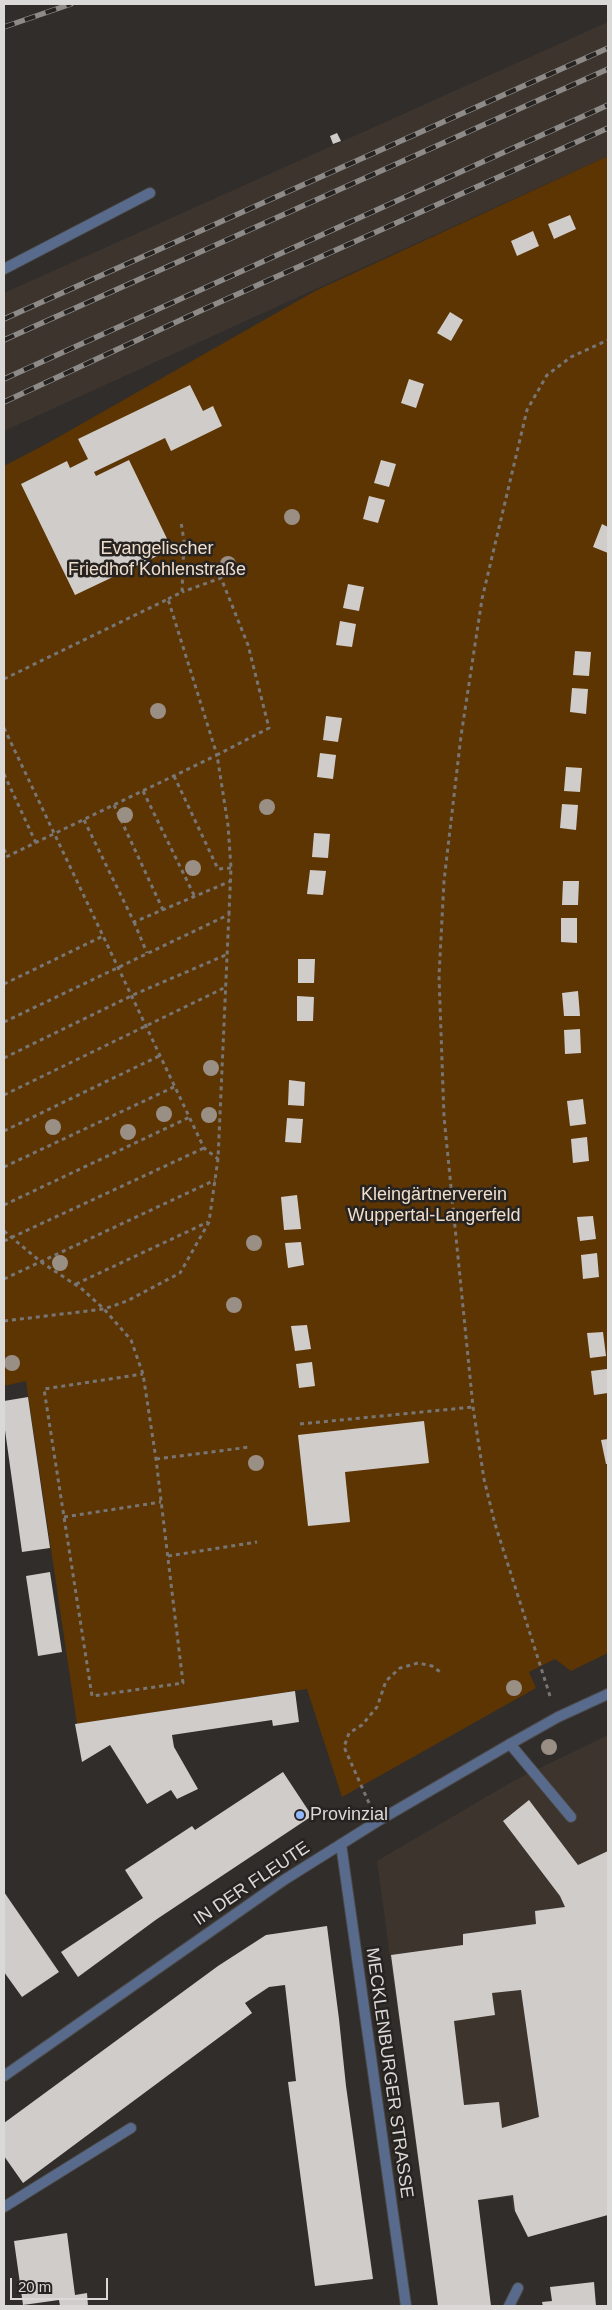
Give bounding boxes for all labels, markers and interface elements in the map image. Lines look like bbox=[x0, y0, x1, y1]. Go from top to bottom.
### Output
park label: Evangelischer Friedhof Kohlenstraße bbox=[68, 538, 246, 580]
park label: Kleingärtnerverein Wuppertal-Langerfeld bbox=[348, 1184, 520, 1226]
place label: Provinzial bbox=[310, 1804, 388, 1826]
marker: Provinzial bbox=[294, 1809, 306, 1821]
street label: IN DER FLEUTE bbox=[190, 1837, 314, 1931]
street label: MECKLENBURGER STRASSE bbox=[361, 1946, 417, 2200]
scale bar bbox=[12, 2268, 110, 2300]
text: 20 m bbox=[18, 2278, 51, 2295]

